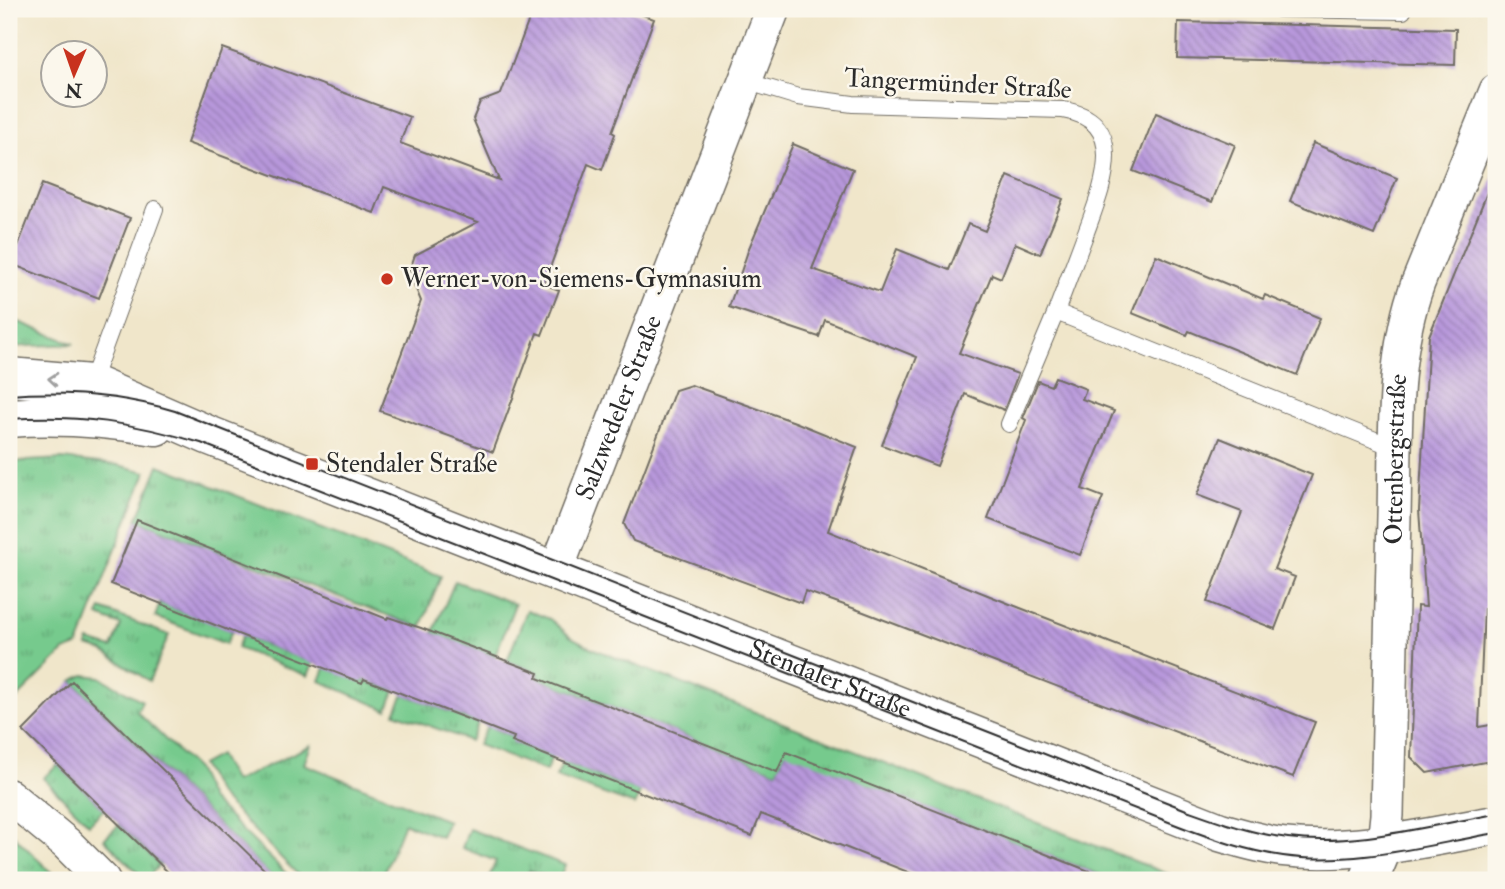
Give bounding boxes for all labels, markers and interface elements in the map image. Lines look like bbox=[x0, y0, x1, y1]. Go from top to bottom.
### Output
north arrow bbox=[38, 38, 108, 108]
street label: Tangermünder Straße bbox=[844, 62, 1073, 106]
text: N bbox=[64, 78, 83, 102]
place label: Werner-von-Siemens-Gymnasium bbox=[400, 263, 762, 295]
marker: Werner-von-Siemens-Gymnasium bbox=[379, 271, 395, 287]
street label: Salzwedeler Straße bbox=[569, 311, 669, 505]
one-way arrow bbox=[47, 372, 59, 387]
street label: Ottenbergstraße bbox=[1377, 372, 1414, 545]
place label: Stendaler Straße bbox=[326, 448, 497, 480]
marker: Stendaler Straße bbox=[304, 456, 320, 472]
street label: Stendaler Straße bbox=[744, 633, 916, 725]

